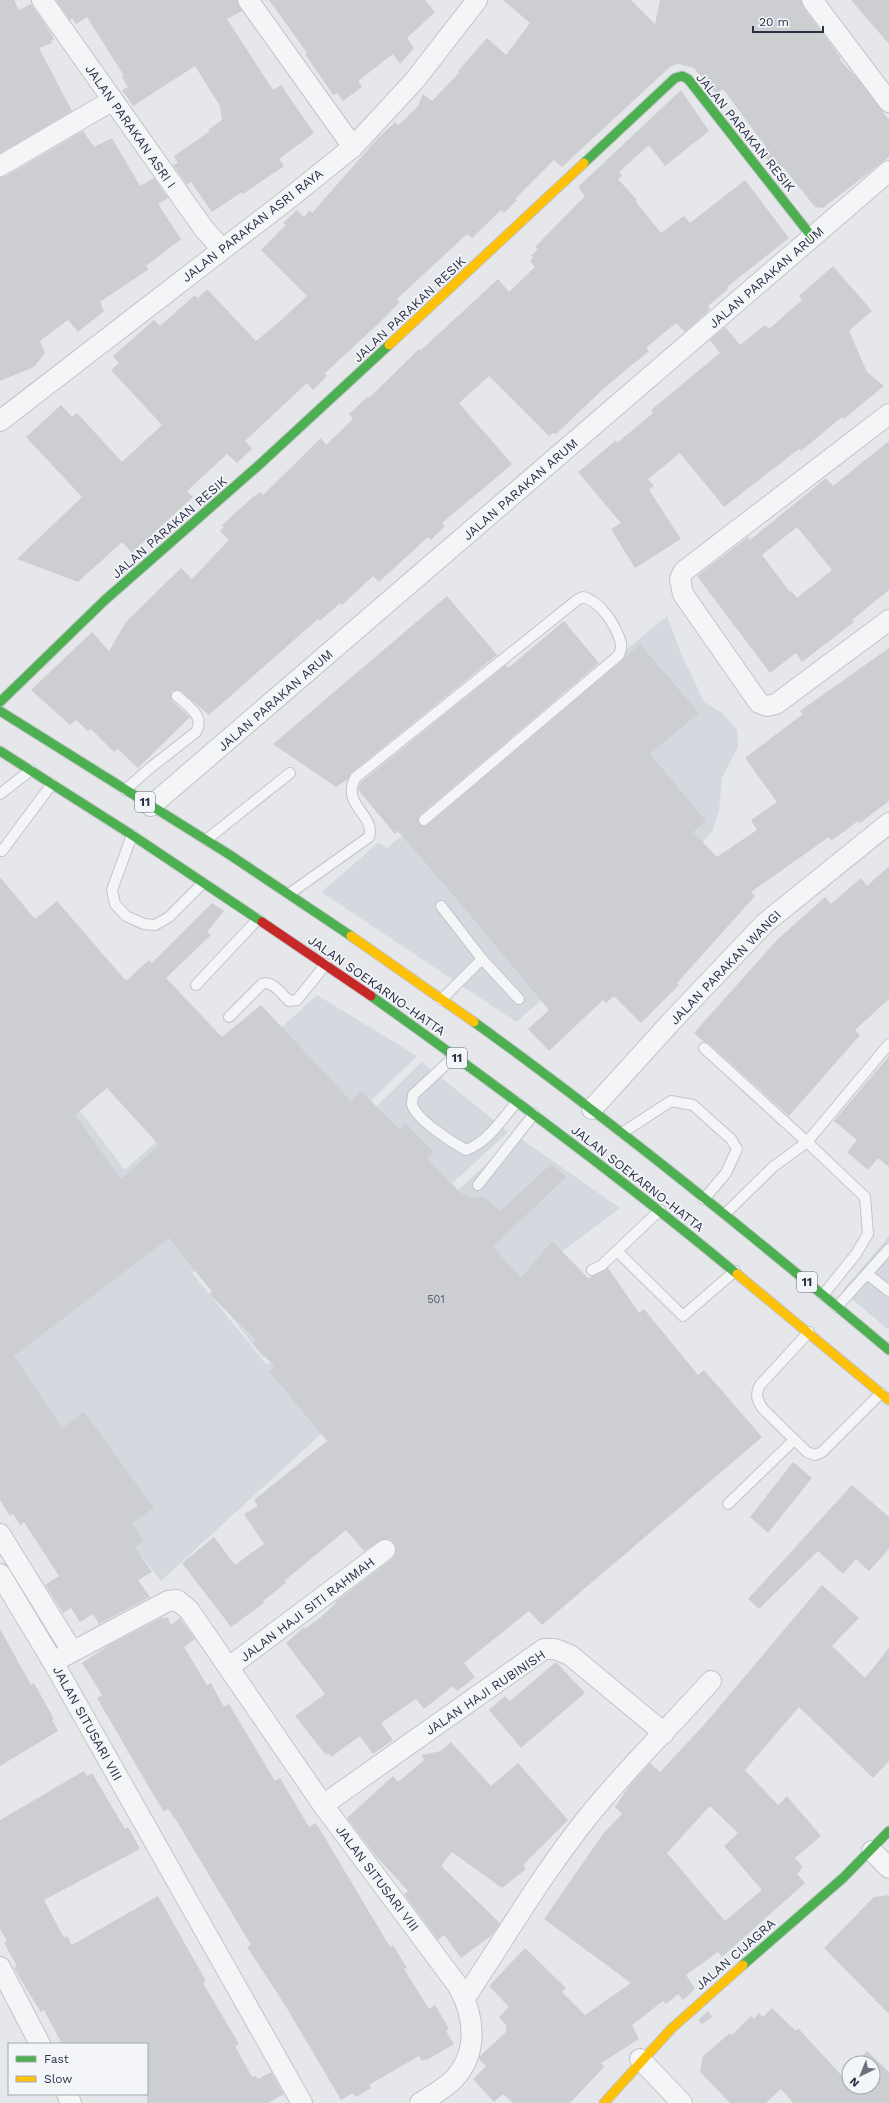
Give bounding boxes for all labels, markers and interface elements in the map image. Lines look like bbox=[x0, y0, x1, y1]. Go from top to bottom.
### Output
scale bar bbox=[753, 8, 823, 34]
text: 20 m bbox=[759, 15, 789, 29]
street label: JALAN PARAKAN ASRI I bbox=[82, 62, 179, 191]
street label: JALAN PARAKAN RESIK bbox=[693, 70, 798, 195]
street label: JALAN PARAKAN ASRI RAYA bbox=[179, 165, 326, 285]
street label: JALAN PARAKAN ARUM bbox=[706, 223, 827, 331]
street label: JALAN PARAKAN RESIK bbox=[350, 253, 469, 365]
street label: JALAN PARAKAN ARUM bbox=[460, 435, 581, 543]
street label: JALAN PARAKAN RESIK bbox=[109, 473, 230, 582]
street label: JALAN PARAKAN ARUM bbox=[215, 646, 336, 754]
road number: 11 bbox=[135, 792, 155, 812]
street label: JALAN PARAKAN WANGI bbox=[667, 907, 784, 1028]
street label: JALAN SOEKARNO-HATTA bbox=[305, 932, 449, 1039]
road number: 11 bbox=[447, 1048, 467, 1068]
street label: JALAN SOEKARNO-HATTA bbox=[568, 1122, 707, 1235]
road number: 11 bbox=[797, 1272, 817, 1292]
house number: 501 bbox=[427, 1293, 445, 1306]
street label: JALAN HAJI SITI RAHMAH bbox=[237, 1554, 377, 1665]
street label: JALAN HAJI RUBINISH bbox=[423, 1647, 548, 1738]
street label: JALAN SITUSARI VIII bbox=[50, 1663, 125, 1783]
street label: JALAN SITUSARI VIII bbox=[333, 1822, 422, 1934]
street label: JALAN CIJAGRA bbox=[692, 1915, 779, 1993]
legend bbox=[8, 2043, 148, 2095]
text: Fast bbox=[44, 2052, 69, 2066]
north arrow bbox=[841, 2055, 881, 2095]
text: Slow bbox=[44, 2072, 72, 2086]
text: N bbox=[847, 2074, 862, 2089]

